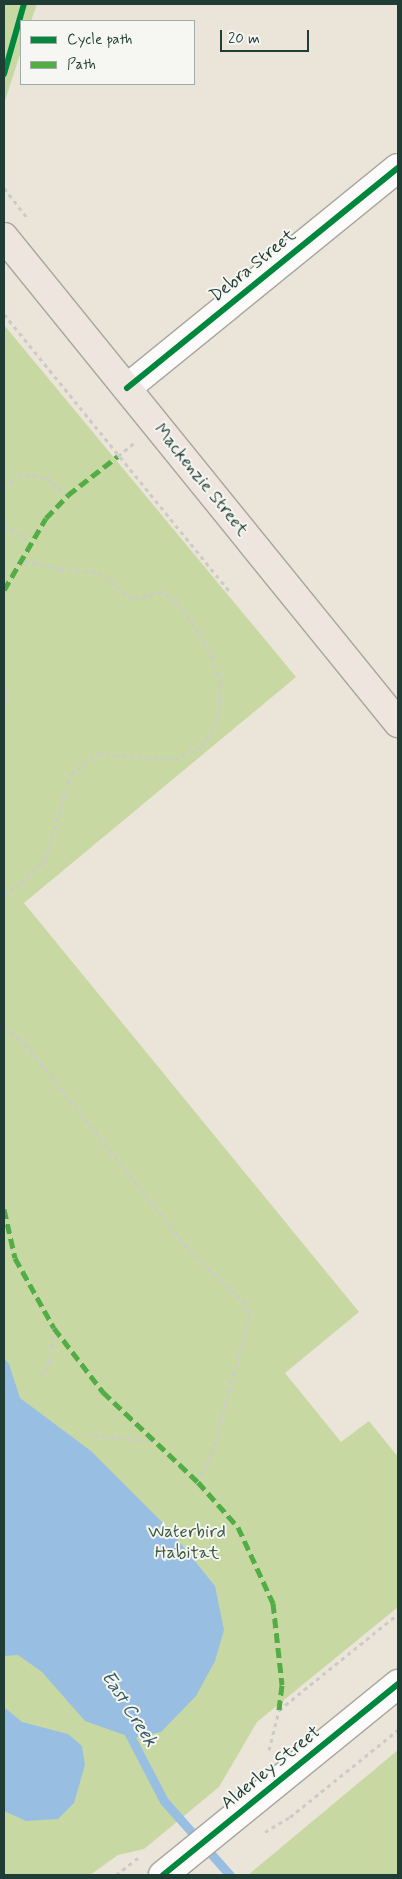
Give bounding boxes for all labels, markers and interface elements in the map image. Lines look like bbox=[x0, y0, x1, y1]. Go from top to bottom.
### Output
legend bbox=[20, 20, 195, 85]
scale bar bbox=[222, 20, 311, 52]
text: 20 m bbox=[228, 29, 260, 49]
text: Cycle path bbox=[67, 30, 132, 50]
text: Path bbox=[67, 55, 96, 75]
street label: Debra Street bbox=[206, 225, 300, 307]
street label: Mackenzie Street bbox=[149, 419, 253, 541]
park label: Waterbird Habitat bbox=[148, 1522, 226, 1565]
water label: East Creek bbox=[96, 1667, 162, 1751]
street label: Alderley Street bbox=[217, 1722, 325, 1814]

